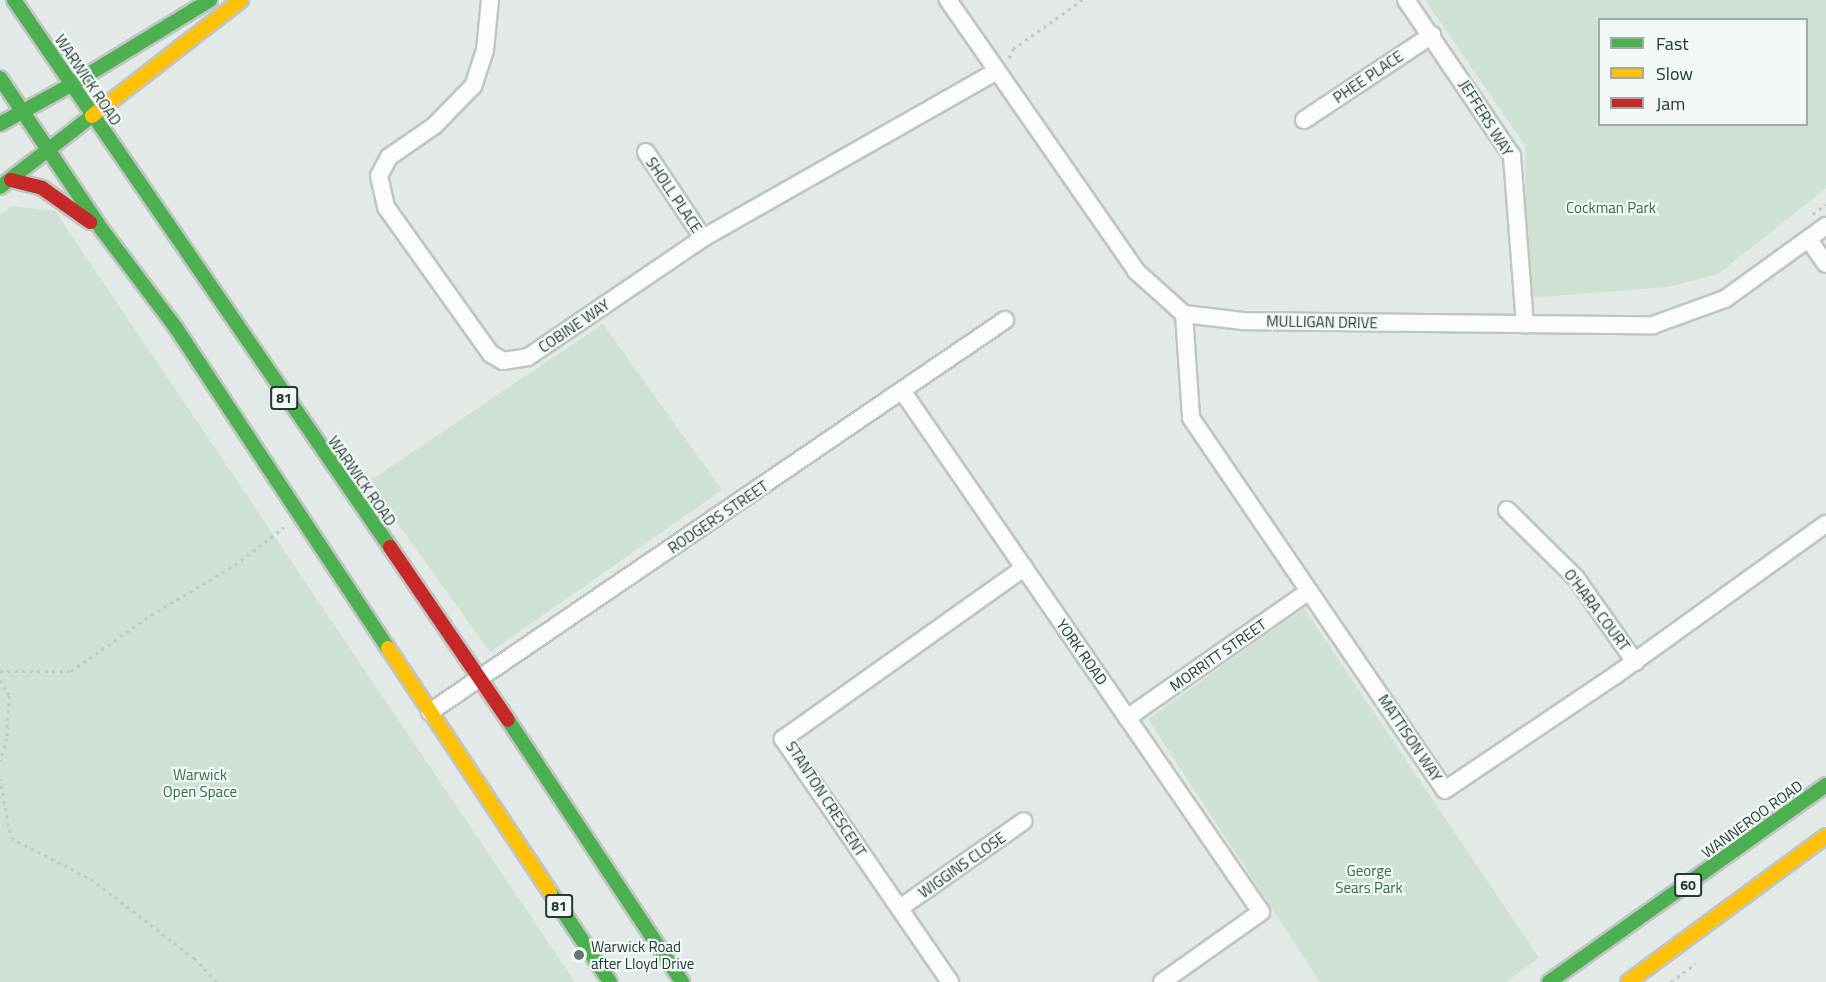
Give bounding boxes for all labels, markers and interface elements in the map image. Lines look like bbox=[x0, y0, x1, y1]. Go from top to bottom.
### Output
legend bbox=[1598, 18, 1808, 126]
text: Fast bbox=[1656, 30, 1689, 57]
street label: WARWICK ROAD bbox=[51, 31, 125, 129]
street label: PHEE PLACE bbox=[1330, 47, 1406, 107]
text: Slow bbox=[1656, 60, 1693, 87]
street label: JEFFERS WAY bbox=[1455, 76, 1517, 160]
text: Jam bbox=[1656, 90, 1685, 117]
street label: SHOLL PLACE bbox=[642, 154, 706, 236]
park label: Cockman Park bbox=[1566, 199, 1656, 217]
street label: COBINE WAY bbox=[535, 296, 613, 356]
street label: MULLIGAN DRIVE bbox=[1266, 312, 1378, 332]
road number: 81 bbox=[269, 387, 299, 409]
street label: WARWICK ROAD bbox=[324, 433, 400, 529]
street label: RODGERS STREET bbox=[665, 477, 771, 557]
street label: O'HARA COURT bbox=[1560, 565, 1634, 655]
street label: MORRITT STREET bbox=[1166, 615, 1270, 695]
street label: YORK ROAD bbox=[1053, 616, 1111, 688]
street label: MATTISON WAY bbox=[1374, 691, 1446, 785]
street label: STANTON CRESCENT bbox=[782, 738, 870, 860]
park label: Warwick Open Space bbox=[163, 765, 237, 800]
street label: WANNEROO ROAD bbox=[1698, 776, 1806, 862]
street label: WIGGINS CLOSE bbox=[915, 828, 1009, 902]
park label: George Sears Park bbox=[1335, 861, 1403, 896]
road number: 60 bbox=[1673, 874, 1703, 896]
road number: 81 bbox=[544, 895, 574, 917]
place label: Warwick Road after Lloyd Drive bbox=[591, 937, 694, 972]
marker: Warwick Road after Lloyd Drive bbox=[572, 948, 586, 962]

